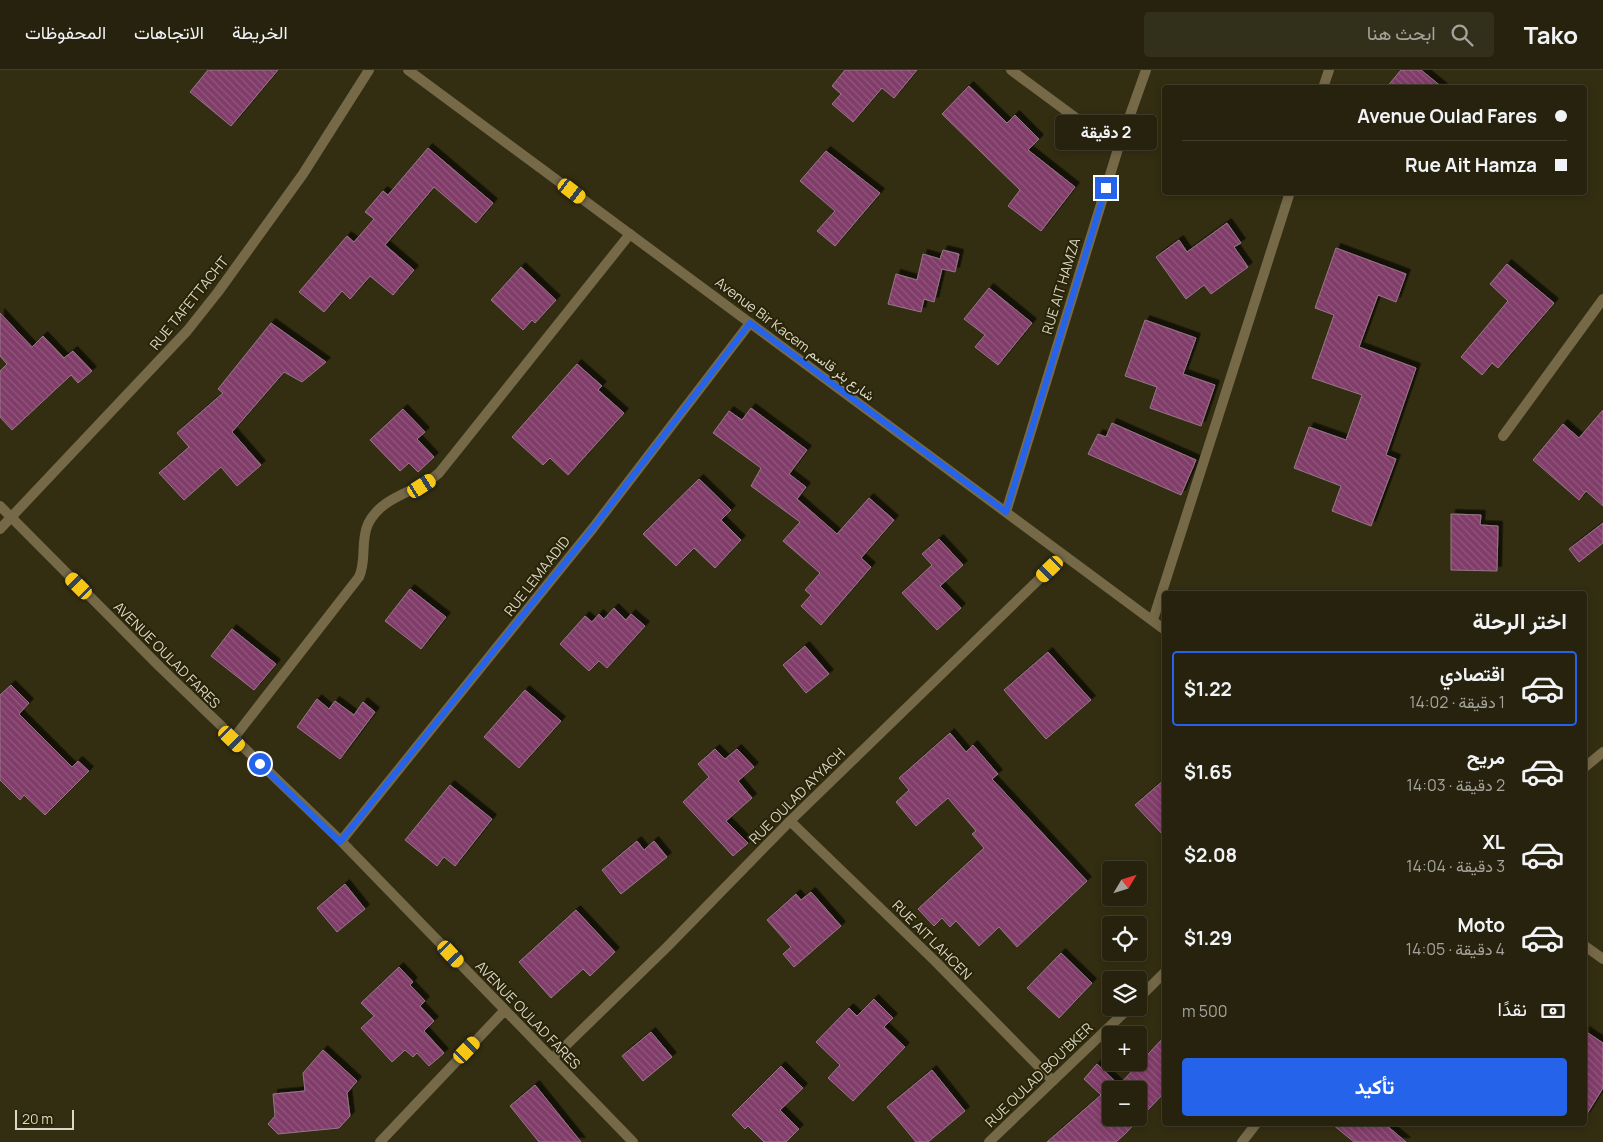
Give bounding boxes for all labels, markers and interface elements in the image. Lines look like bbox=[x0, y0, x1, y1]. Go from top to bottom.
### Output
search box bbox=[1144, 12, 1494, 57]
text: Tako bbox=[1524, 18, 1578, 51]
text: المحفوظات bbox=[25, 20, 106, 44]
text: الاتجاهات bbox=[134, 20, 204, 44]
text: الخريطة bbox=[232, 20, 288, 44]
text: ابحث هنا bbox=[1367, 20, 1436, 46]
icon: search bbox=[1448, 21, 1476, 49]
text: Avenue Oulad Fares bbox=[1357, 103, 1537, 129]
callout: 2 دقيقة bbox=[1055, 116, 1157, 150]
text: 2 دقيقة bbox=[1081, 121, 1131, 143]
text: Rue Ait Hamza bbox=[1405, 152, 1537, 178]
car bbox=[555, 176, 588, 206]
route end bbox=[1095, 177, 1117, 199]
street label: RUE AIT HAMZA bbox=[1037, 235, 1084, 336]
street label: RUE TAFETTACHT bbox=[145, 251, 233, 353]
street label: Avenue Bir Kacem شارع بئر قاسم bbox=[711, 272, 879, 406]
car bbox=[405, 472, 438, 500]
street label: RUE LEMAADID bbox=[499, 532, 574, 620]
car bbox=[1034, 553, 1066, 585]
car bbox=[63, 570, 94, 602]
street label: AVENUE OULAD FARES bbox=[110, 597, 225, 712]
text: اختر الرحلة bbox=[1472, 606, 1567, 636]
text: اقتصادي bbox=[1440, 661, 1505, 687]
icon: car bbox=[1520, 666, 1565, 711]
text: $1.22 bbox=[1184, 676, 1232, 702]
text: 1 دقيقة · 14:02 bbox=[1409, 691, 1505, 713]
car bbox=[215, 723, 248, 755]
street label: RUE OULAD AYYACH bbox=[744, 743, 849, 848]
text: مريح bbox=[1467, 744, 1505, 770]
icon: car bbox=[1520, 749, 1565, 794]
route start bbox=[249, 753, 271, 775]
text: $1.65 bbox=[1184, 759, 1232, 785]
text: 2 دقيقة · 14:03 bbox=[1407, 774, 1505, 796]
text: XL bbox=[1482, 829, 1505, 855]
icon: car bbox=[1520, 832, 1565, 877]
text: $2.08 bbox=[1184, 842, 1237, 868]
text: 3 دقيقة · 14:04 bbox=[1406, 855, 1505, 877]
north arrow bbox=[1102, 861, 1148, 906]
map controls bbox=[1102, 861, 1147, 1126]
street label: RUE AIT LAHCEN bbox=[888, 896, 976, 984]
text: Moto bbox=[1458, 912, 1505, 938]
icon: car bbox=[1520, 915, 1565, 960]
button: locate bbox=[1102, 916, 1147, 961]
text: $1.29 bbox=[1184, 925, 1232, 951]
car bbox=[435, 938, 466, 970]
text: 4 دقيقة · 14:05 bbox=[1406, 938, 1505, 960]
street label: AVENUE OULAD FARES bbox=[472, 956, 585, 1073]
button: layers bbox=[1102, 971, 1147, 1016]
text: نقدًا bbox=[1498, 996, 1527, 1022]
icon: cash bbox=[1539, 997, 1567, 1025]
text: 500 m bbox=[1182, 1000, 1228, 1022]
street label: RUE OULAD BOU'BKER bbox=[981, 1018, 1097, 1131]
button: + bbox=[1102, 1026, 1147, 1071]
car bbox=[451, 1034, 482, 1066]
button: تأكيد bbox=[1182, 1058, 1567, 1116]
button: − bbox=[1102, 1081, 1147, 1126]
scale bar bbox=[15, 1107, 74, 1130]
text: 20 m bbox=[22, 1109, 53, 1128]

